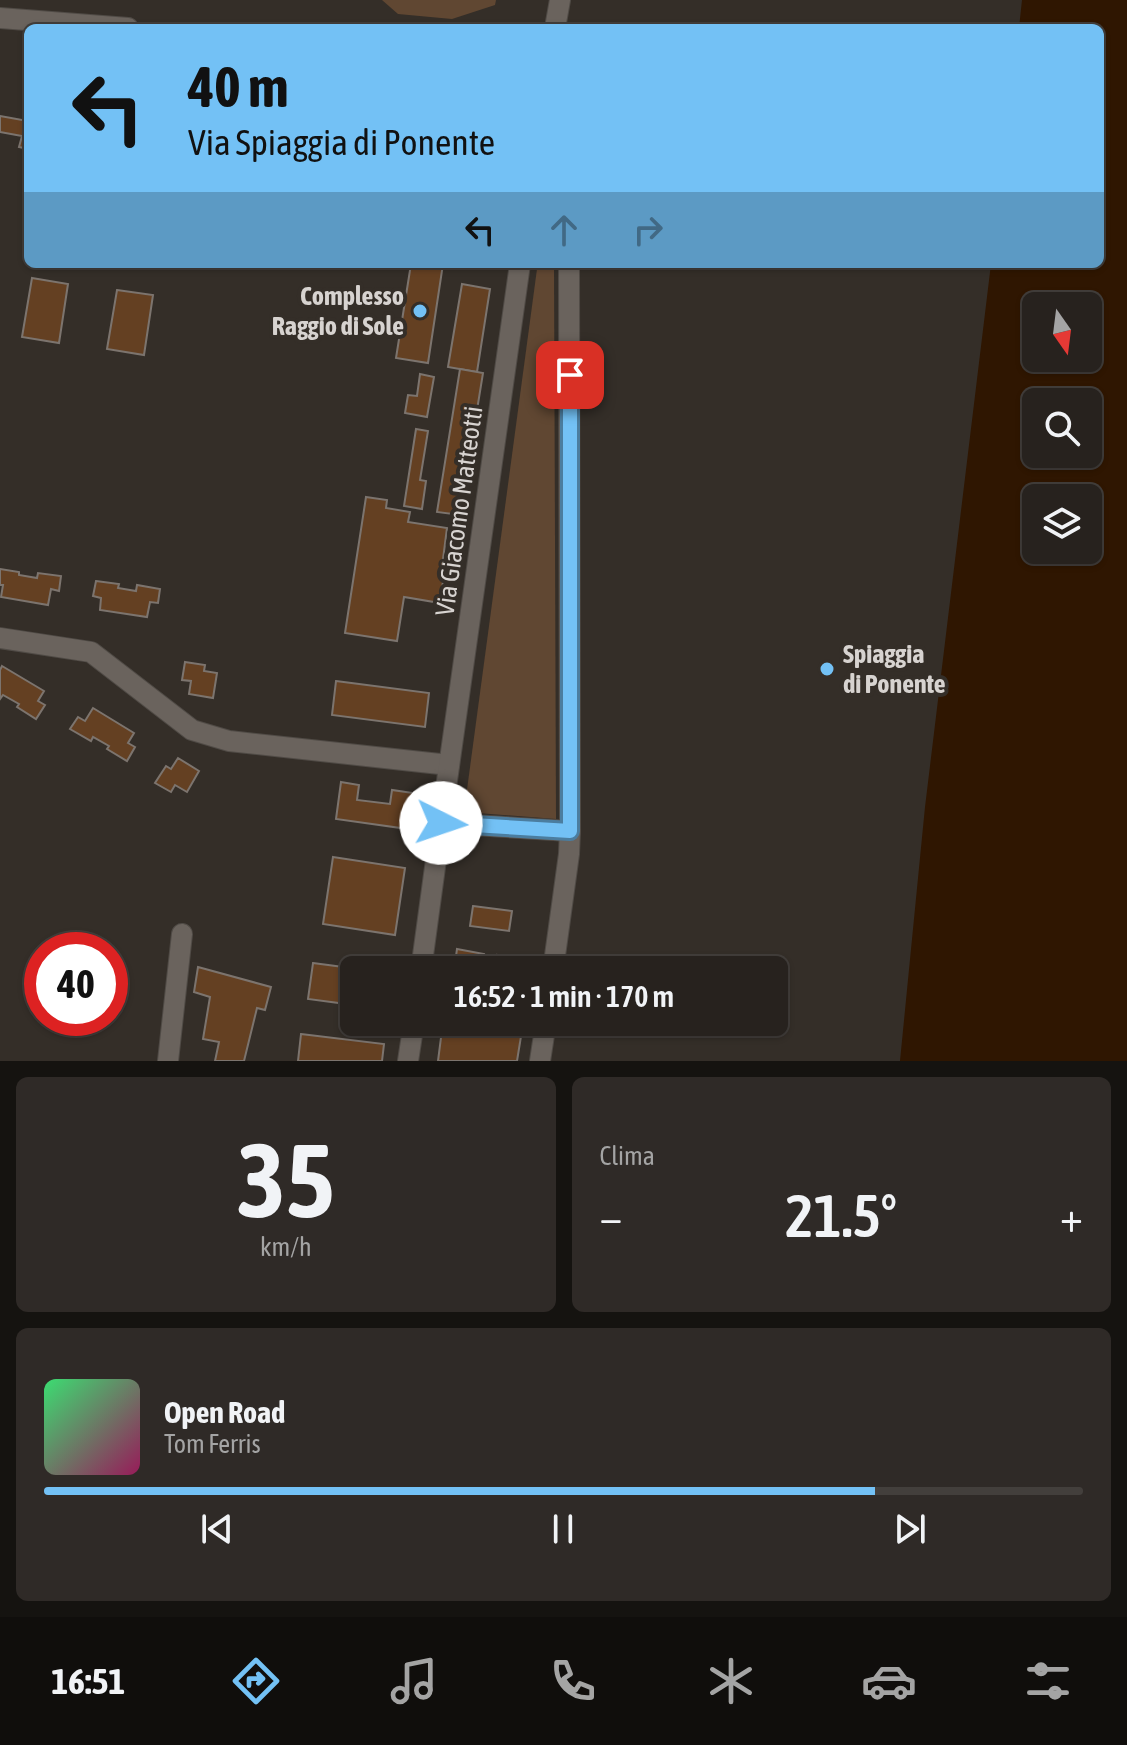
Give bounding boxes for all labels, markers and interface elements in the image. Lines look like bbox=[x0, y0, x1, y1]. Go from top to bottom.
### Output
text: 40 m bbox=[188, 55, 289, 119]
icon: left bbox=[56, 56, 160, 160]
text: Via Spiaggia di Ponente bbox=[188, 121, 495, 163]
icon: left bbox=[458, 208, 502, 252]
icon: ahead bbox=[542, 208, 586, 252]
icon: right bbox=[626, 208, 670, 252]
place label: Complesso Raggio di Sole bbox=[272, 281, 404, 341]
north arrow bbox=[1022, 292, 1102, 372]
map controls bbox=[1022, 292, 1102, 564]
marker: Complesso Raggio di Sole bbox=[411, 302, 429, 320]
pin bbox=[536, 341, 604, 409]
icon: arrive bbox=[548, 353, 592, 397]
button: search bbox=[1022, 388, 1102, 468]
street label: Via Giacomo Matteotti bbox=[429, 404, 489, 618]
button: layers bbox=[1022, 484, 1102, 564]
place label: Spiaggia di Ponente bbox=[843, 639, 946, 699]
marker: Spiaggia di Ponente bbox=[818, 660, 836, 678]
position arrow bbox=[399, 781, 483, 865]
speed limit sign: 40 bbox=[24, 932, 128, 1036]
text: 16:52 · 1 min · 170 m bbox=[454, 979, 674, 1013]
text: 35 bbox=[237, 1120, 335, 1239]
text: Clima bbox=[600, 1141, 655, 1171]
text: 21.5° bbox=[785, 1181, 897, 1250]
text: − bbox=[600, 1191, 622, 1241]
text: + bbox=[1060, 1191, 1083, 1241]
text: km/h bbox=[260, 1232, 312, 1262]
text: Open Road bbox=[164, 1395, 285, 1429]
text: Tom Ferris bbox=[164, 1429, 261, 1459]
icon: previous bbox=[195, 1507, 239, 1551]
icon: pause bbox=[541, 1507, 585, 1551]
icon: next bbox=[888, 1507, 932, 1551]
icon: directions bbox=[228, 1653, 284, 1709]
icon: music bbox=[386, 1653, 442, 1709]
icon: phone bbox=[545, 1653, 601, 1709]
icon: climate bbox=[703, 1653, 759, 1709]
icon: car bbox=[861, 1653, 917, 1709]
icon: filters bbox=[1020, 1653, 1076, 1709]
text: 16:51 bbox=[51, 1660, 125, 1702]

